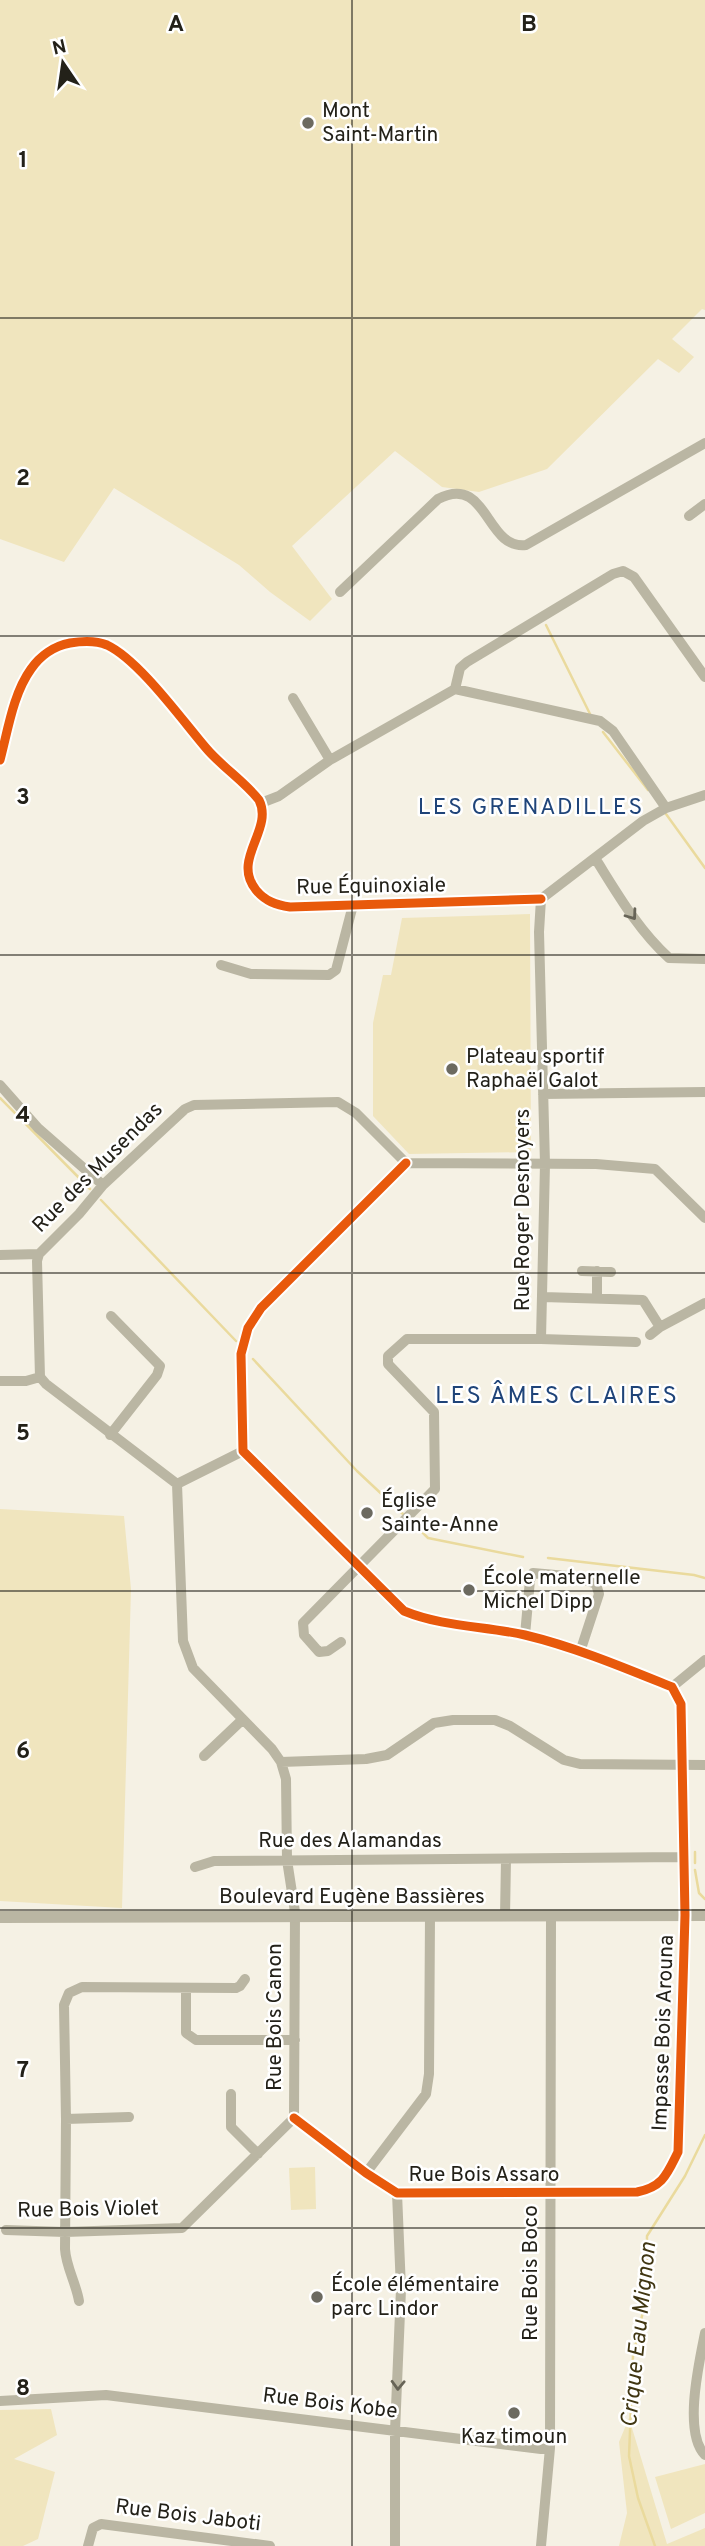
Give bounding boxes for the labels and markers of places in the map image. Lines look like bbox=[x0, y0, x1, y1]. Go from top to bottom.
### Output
place label: Mont Saint-Martin bbox=[322, 98, 438, 149]
marker: Mont Saint-Martin bbox=[300, 115, 316, 131]
place label: Plateau sportif Raphaël Galot bbox=[466, 1044, 604, 1095]
marker: Plateau sportif Raphaël Galot bbox=[444, 1061, 460, 1077]
place label: Église Sainte-Anne bbox=[381, 1487, 499, 1539]
marker: Église Sainte-Anne bbox=[359, 1505, 375, 1521]
place label: École maternelle Michel Dipp bbox=[483, 1564, 641, 1616]
marker: École maternelle Michel Dipp bbox=[461, 1582, 477, 1598]
place label: École élémentaire parc Lindor bbox=[331, 2271, 499, 2323]
marker: École élémentaire parc Lindor bbox=[309, 2289, 325, 2305]
marker: Kaz timoun bbox=[506, 2405, 522, 2421]
place label: Kaz timoun bbox=[461, 2424, 567, 2451]

